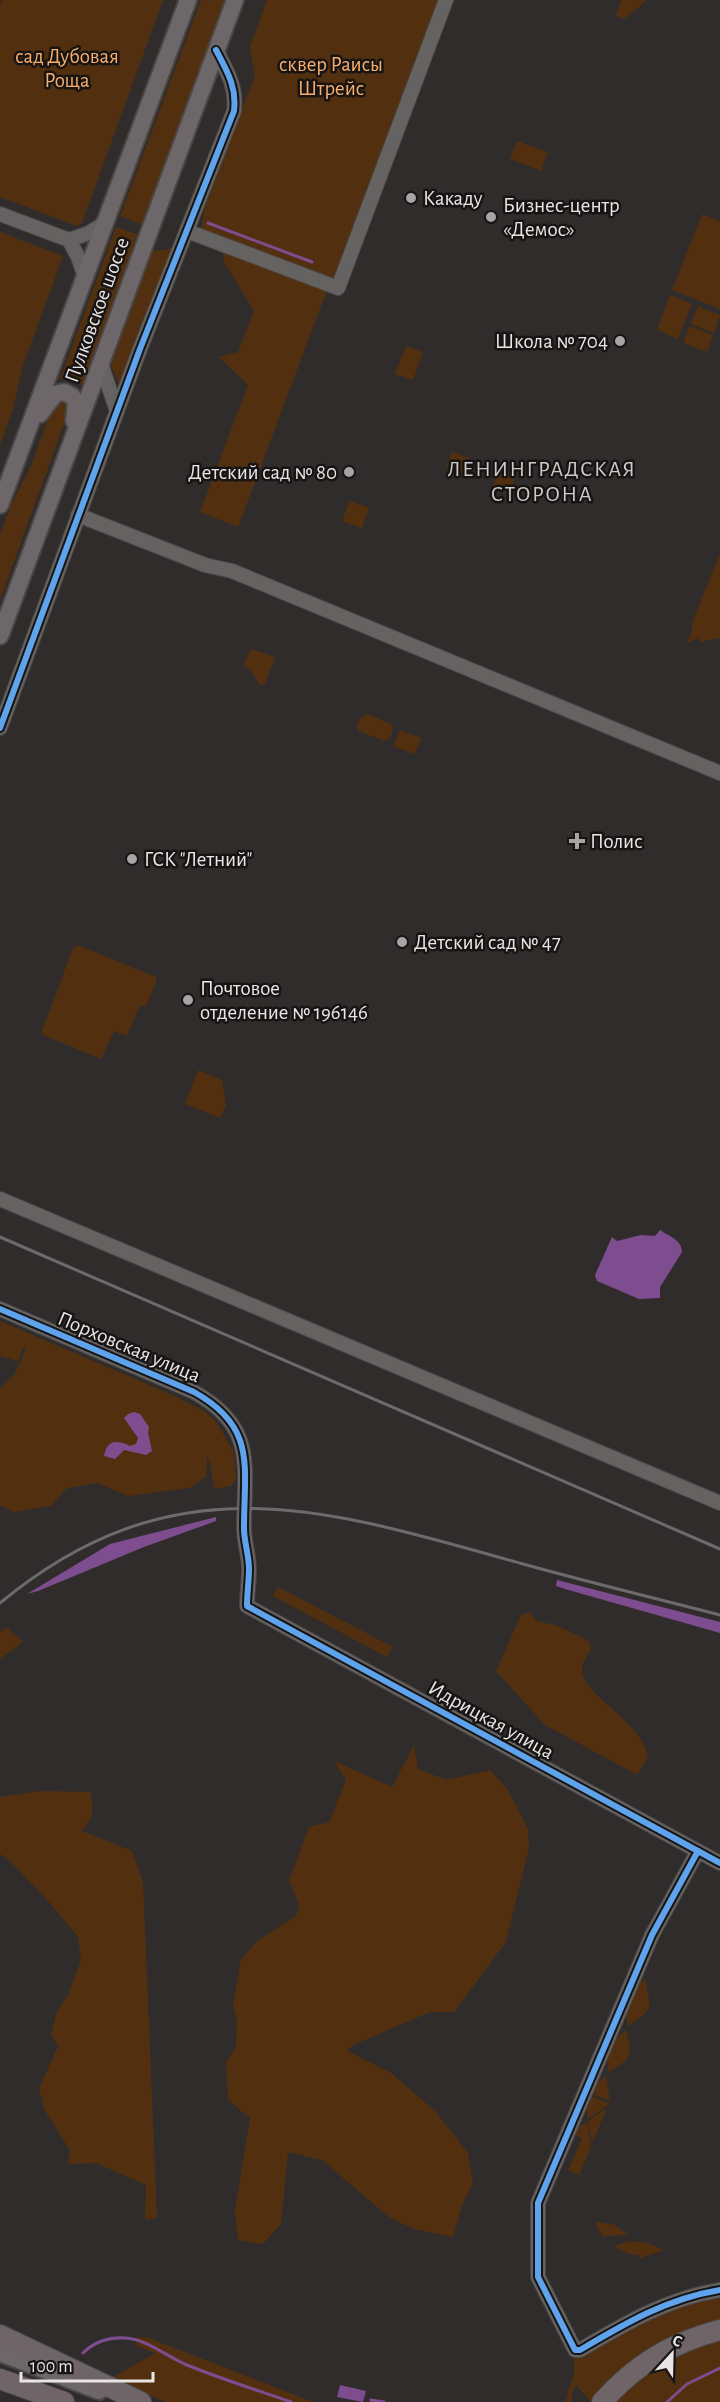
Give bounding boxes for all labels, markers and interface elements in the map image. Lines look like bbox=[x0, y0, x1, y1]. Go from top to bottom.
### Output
park label: сад Дубовая Роща bbox=[15, 46, 119, 91]
park label: сквер Раисы Штрейс bbox=[279, 54, 383, 99]
place label: Какаду bbox=[423, 188, 483, 209]
marker: Какаду bbox=[404, 191, 418, 205]
place label: Бизнес-центр «Демос» bbox=[503, 195, 620, 240]
marker: Бизнес-центр «Демос» bbox=[484, 210, 498, 224]
street label: Пулковское шоссе bbox=[61, 235, 133, 385]
place label: Школа № 704 bbox=[495, 331, 608, 352]
marker: Школа № 704 bbox=[613, 334, 627, 348]
district label: ЛЕНИНГРАДСКАЯ СТОРОНА bbox=[448, 458, 636, 505]
place label: Детский сад № 80 bbox=[188, 462, 337, 483]
marker: Детский сад № 80 bbox=[342, 465, 356, 479]
place label: Полис bbox=[590, 831, 643, 852]
marker: Полис bbox=[568, 832, 586, 850]
place label: ГСК "Летний" bbox=[144, 849, 252, 870]
marker: ГСК "Летний" bbox=[125, 852, 139, 866]
place label: Детский сад № 47 bbox=[414, 932, 561, 953]
marker: Детский сад № 47 bbox=[395, 935, 409, 949]
place label: Почтовое отделение № 196146 bbox=[200, 978, 368, 1023]
marker: Почтовое отделение № 196146 bbox=[181, 993, 195, 1007]
street label: Порховская улица bbox=[55, 1307, 204, 1387]
street label: Идрицкая улица bbox=[425, 1677, 558, 1763]
north arrow bbox=[642, 2324, 702, 2384]
text: С bbox=[670, 2332, 684, 2350]
scale bar bbox=[21, 2345, 153, 2383]
text: 100 m bbox=[30, 2358, 73, 2376]

